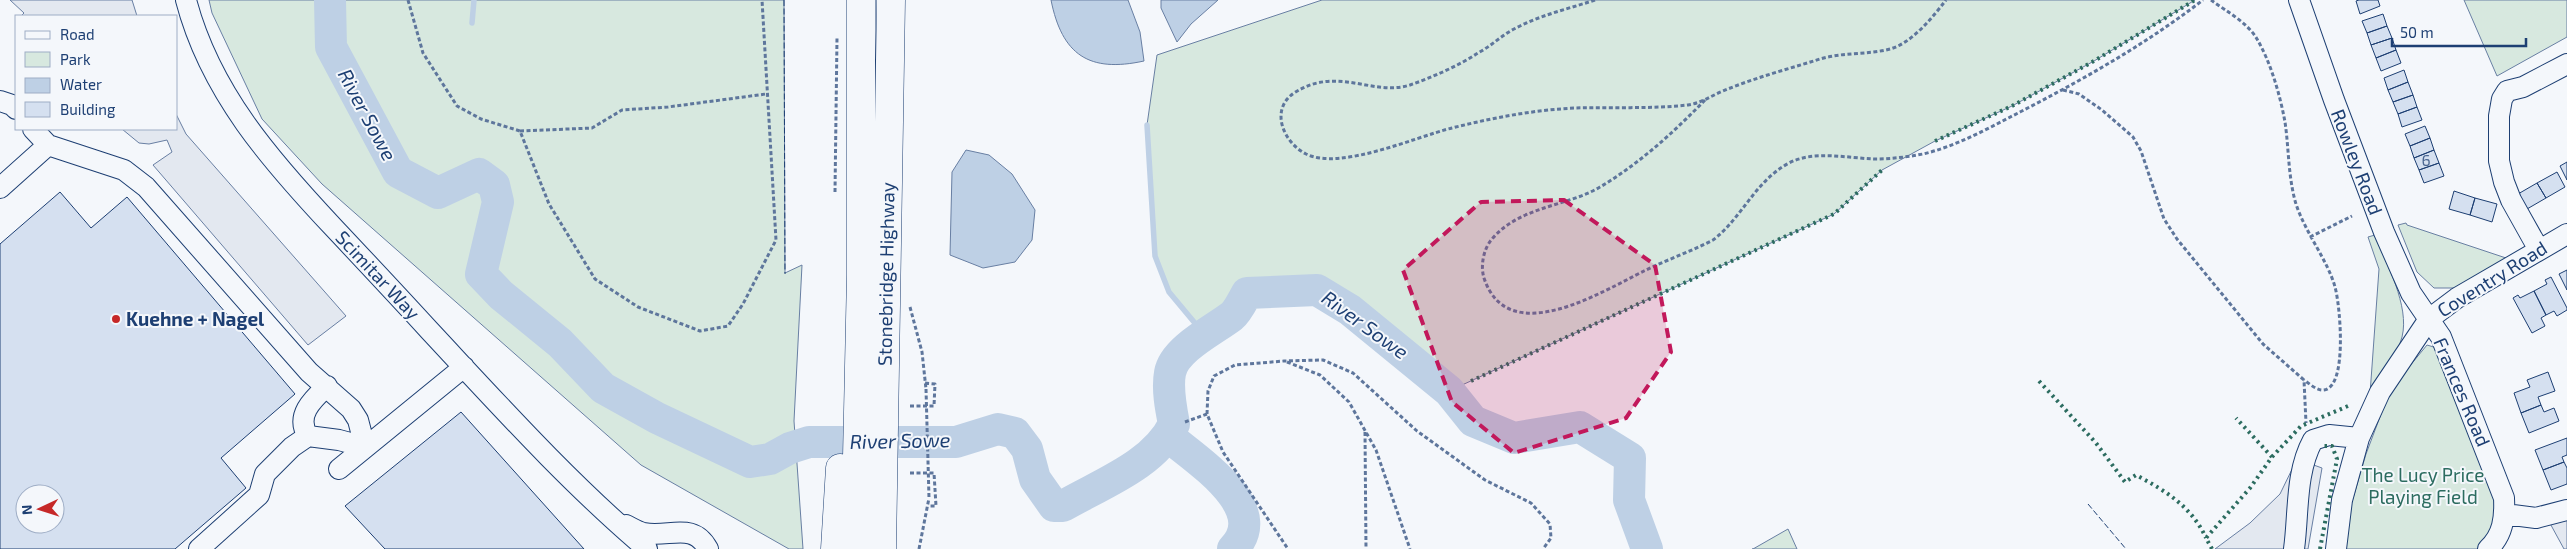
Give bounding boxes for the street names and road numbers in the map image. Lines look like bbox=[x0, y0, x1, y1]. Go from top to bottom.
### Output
street label: Rowley Road bbox=[2327, 106, 2388, 218]
street label: Stonebridge Highway bbox=[872, 182, 899, 366]
street label: Scimitar Way bbox=[331, 225, 425, 324]
street label: Coventry Road bbox=[2433, 236, 2551, 322]
street label: Frances Road bbox=[2429, 334, 2496, 450]

